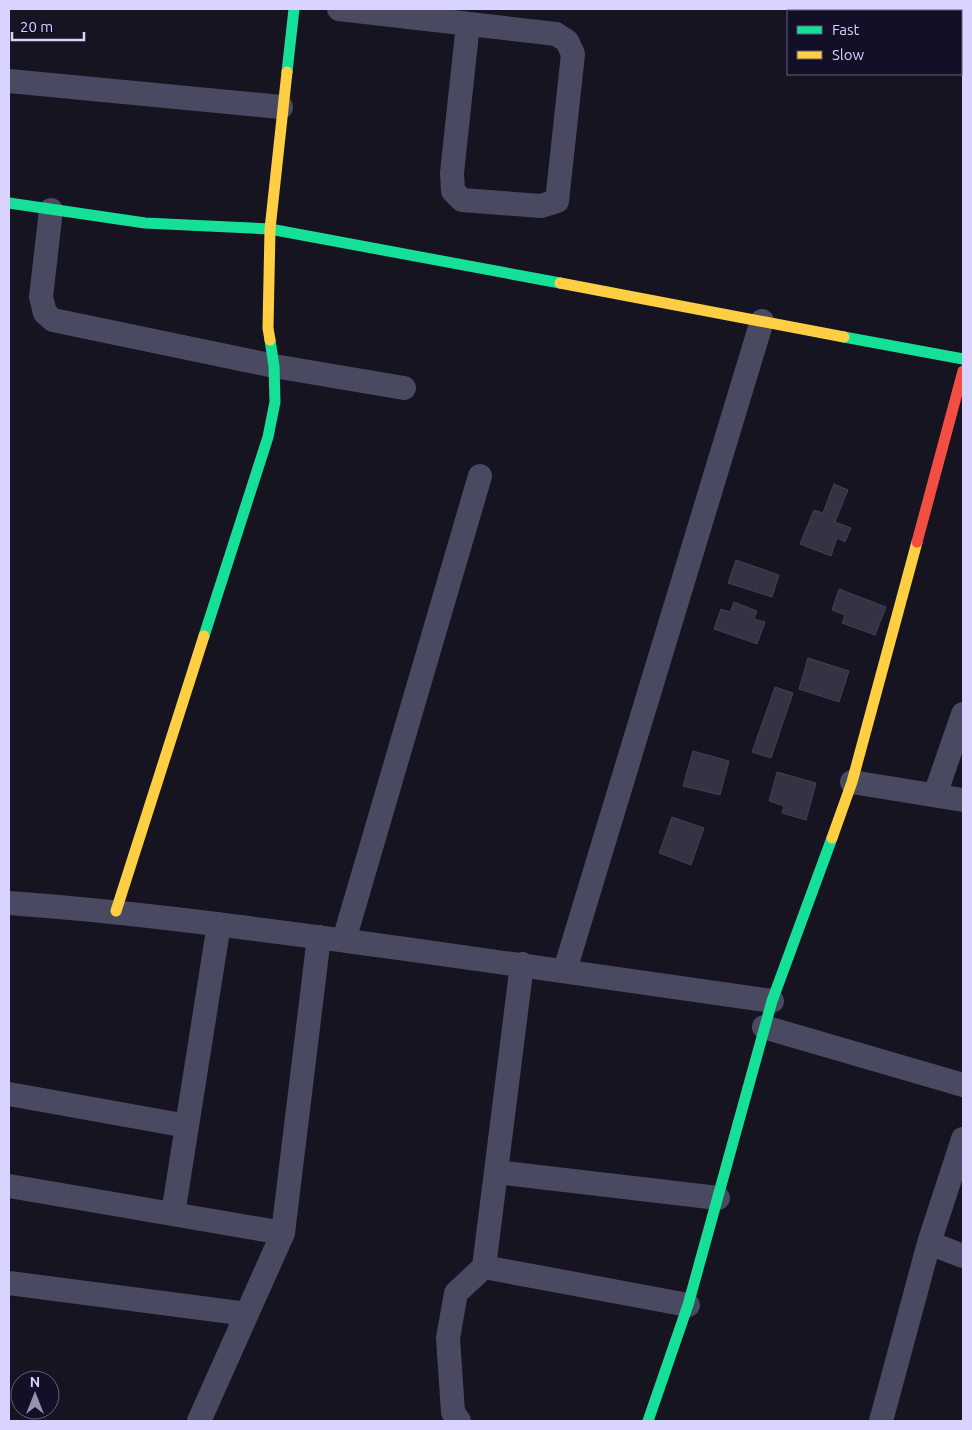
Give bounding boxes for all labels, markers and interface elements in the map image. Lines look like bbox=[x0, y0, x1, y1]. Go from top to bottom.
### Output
scale bar bbox=[12, 10, 85, 42]
legend bbox=[787, 10, 962, 75]
text: 20 m bbox=[20, 18, 53, 35]
text: Fast bbox=[832, 21, 860, 38]
text: Slow bbox=[832, 46, 865, 63]
north arrow bbox=[10, 1370, 60, 1420]
text: N bbox=[30, 1374, 40, 1390]

